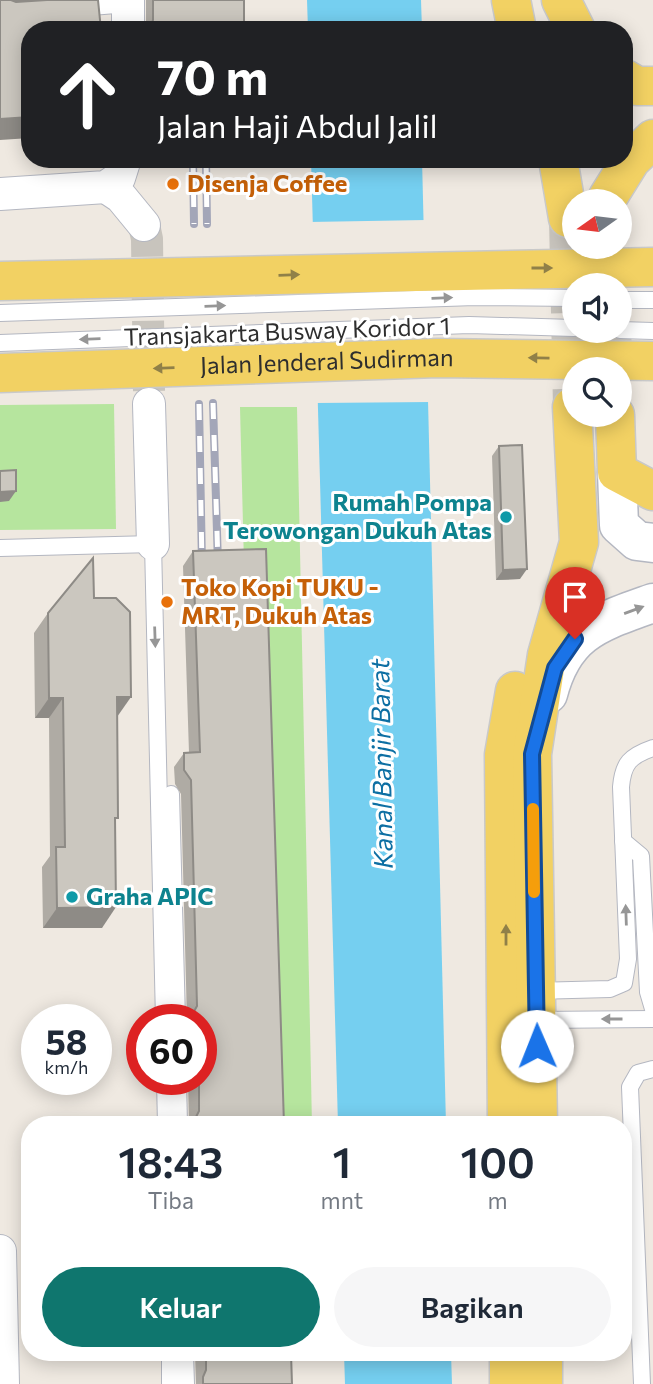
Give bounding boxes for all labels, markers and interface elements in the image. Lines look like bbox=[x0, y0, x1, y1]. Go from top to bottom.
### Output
text: 70 m bbox=[157, 45, 268, 105]
icon: ahead bbox=[42, 49, 133, 140]
text: Jalan Haji Abdul Jalil bbox=[157, 105, 438, 145]
place label: Disenja Coffee bbox=[187, 168, 347, 197]
marker: Disenja Coffee bbox=[165, 176, 181, 192]
north arrow bbox=[562, 189, 632, 259]
map controls bbox=[562, 189, 632, 427]
one-way arrow bbox=[531, 262, 553, 273]
one-way arrow bbox=[278, 270, 300, 281]
button: sound bbox=[562, 273, 632, 343]
one-way arrow bbox=[432, 292, 454, 303]
one-way arrow bbox=[204, 300, 226, 311]
street label: Transjakarta Busway Koridor 1 bbox=[123, 310, 451, 351]
one-way arrow bbox=[78, 334, 100, 345]
street label: Jalan Jenderal Sudirman bbox=[200, 342, 454, 379]
one-way arrow bbox=[527, 352, 549, 363]
button: search bbox=[562, 357, 632, 427]
one-way arrow bbox=[153, 363, 175, 374]
place label: Rumah Pompa Terowongan Dukuh Atas bbox=[223, 487, 492, 544]
marker: Rumah Pompa Terowongan Dukuh Atas bbox=[498, 509, 514, 525]
pin bbox=[545, 567, 605, 639]
place label: Toko Kopi TUKU - MRT, Dukuh Atas bbox=[181, 572, 379, 629]
icon: arrive bbox=[556, 578, 594, 616]
marker: Toko Kopi TUKU - MRT, Dukuh Atas bbox=[159, 594, 175, 610]
one-way arrow bbox=[623, 604, 644, 615]
one-way arrow bbox=[150, 626, 161, 648]
water label: Kanal Banjir Barat bbox=[363, 658, 398, 869]
place label: Graha APIC bbox=[86, 881, 214, 910]
marker: Graha APIC bbox=[64, 889, 80, 905]
one-way arrow bbox=[620, 904, 631, 926]
one-way arrow bbox=[500, 923, 511, 945]
speed limit sign: 60 bbox=[126, 1004, 217, 1095]
position arrow bbox=[500, 1009, 574, 1083]
one-way arrow bbox=[601, 1013, 623, 1025]
text: 58 bbox=[45, 1019, 88, 1062]
text: km/h bbox=[45, 1056, 88, 1078]
text: 18:43 bbox=[118, 1135, 223, 1187]
text: 1 bbox=[333, 1135, 351, 1187]
text: 100 bbox=[461, 1135, 535, 1187]
text: Tiba bbox=[148, 1186, 194, 1214]
text: mnt bbox=[321, 1186, 363, 1214]
text: m bbox=[488, 1186, 508, 1214]
button: Keluar bbox=[42, 1267, 320, 1347]
button: Bagikan bbox=[334, 1267, 611, 1347]

